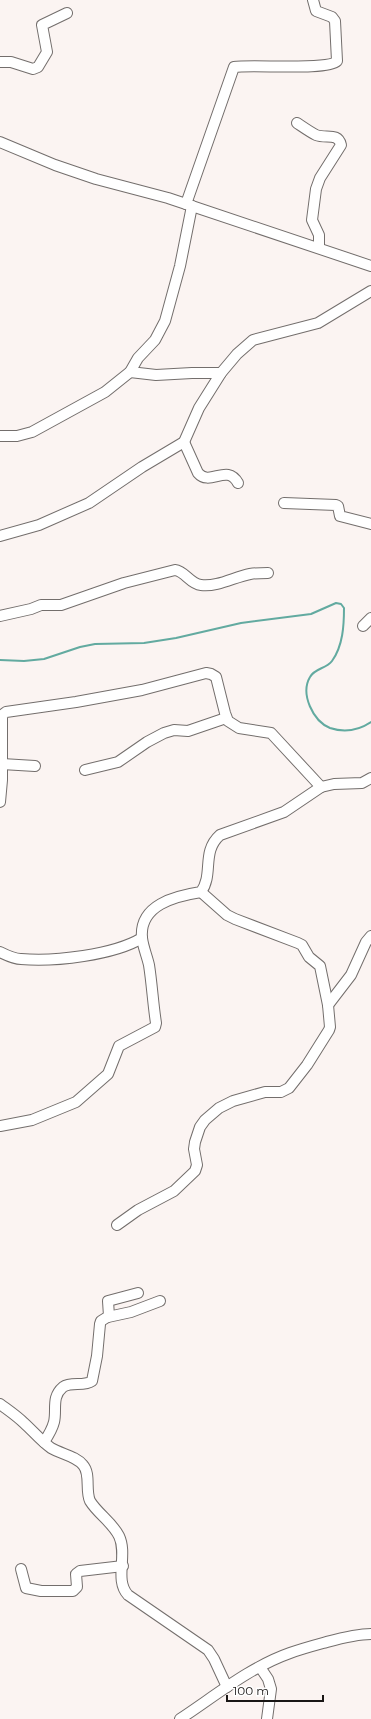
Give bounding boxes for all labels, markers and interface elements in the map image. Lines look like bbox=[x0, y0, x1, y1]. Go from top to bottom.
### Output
scale bar bbox=[227, 1677, 323, 1703]
text: 100 m bbox=[233, 1683, 269, 1698]

